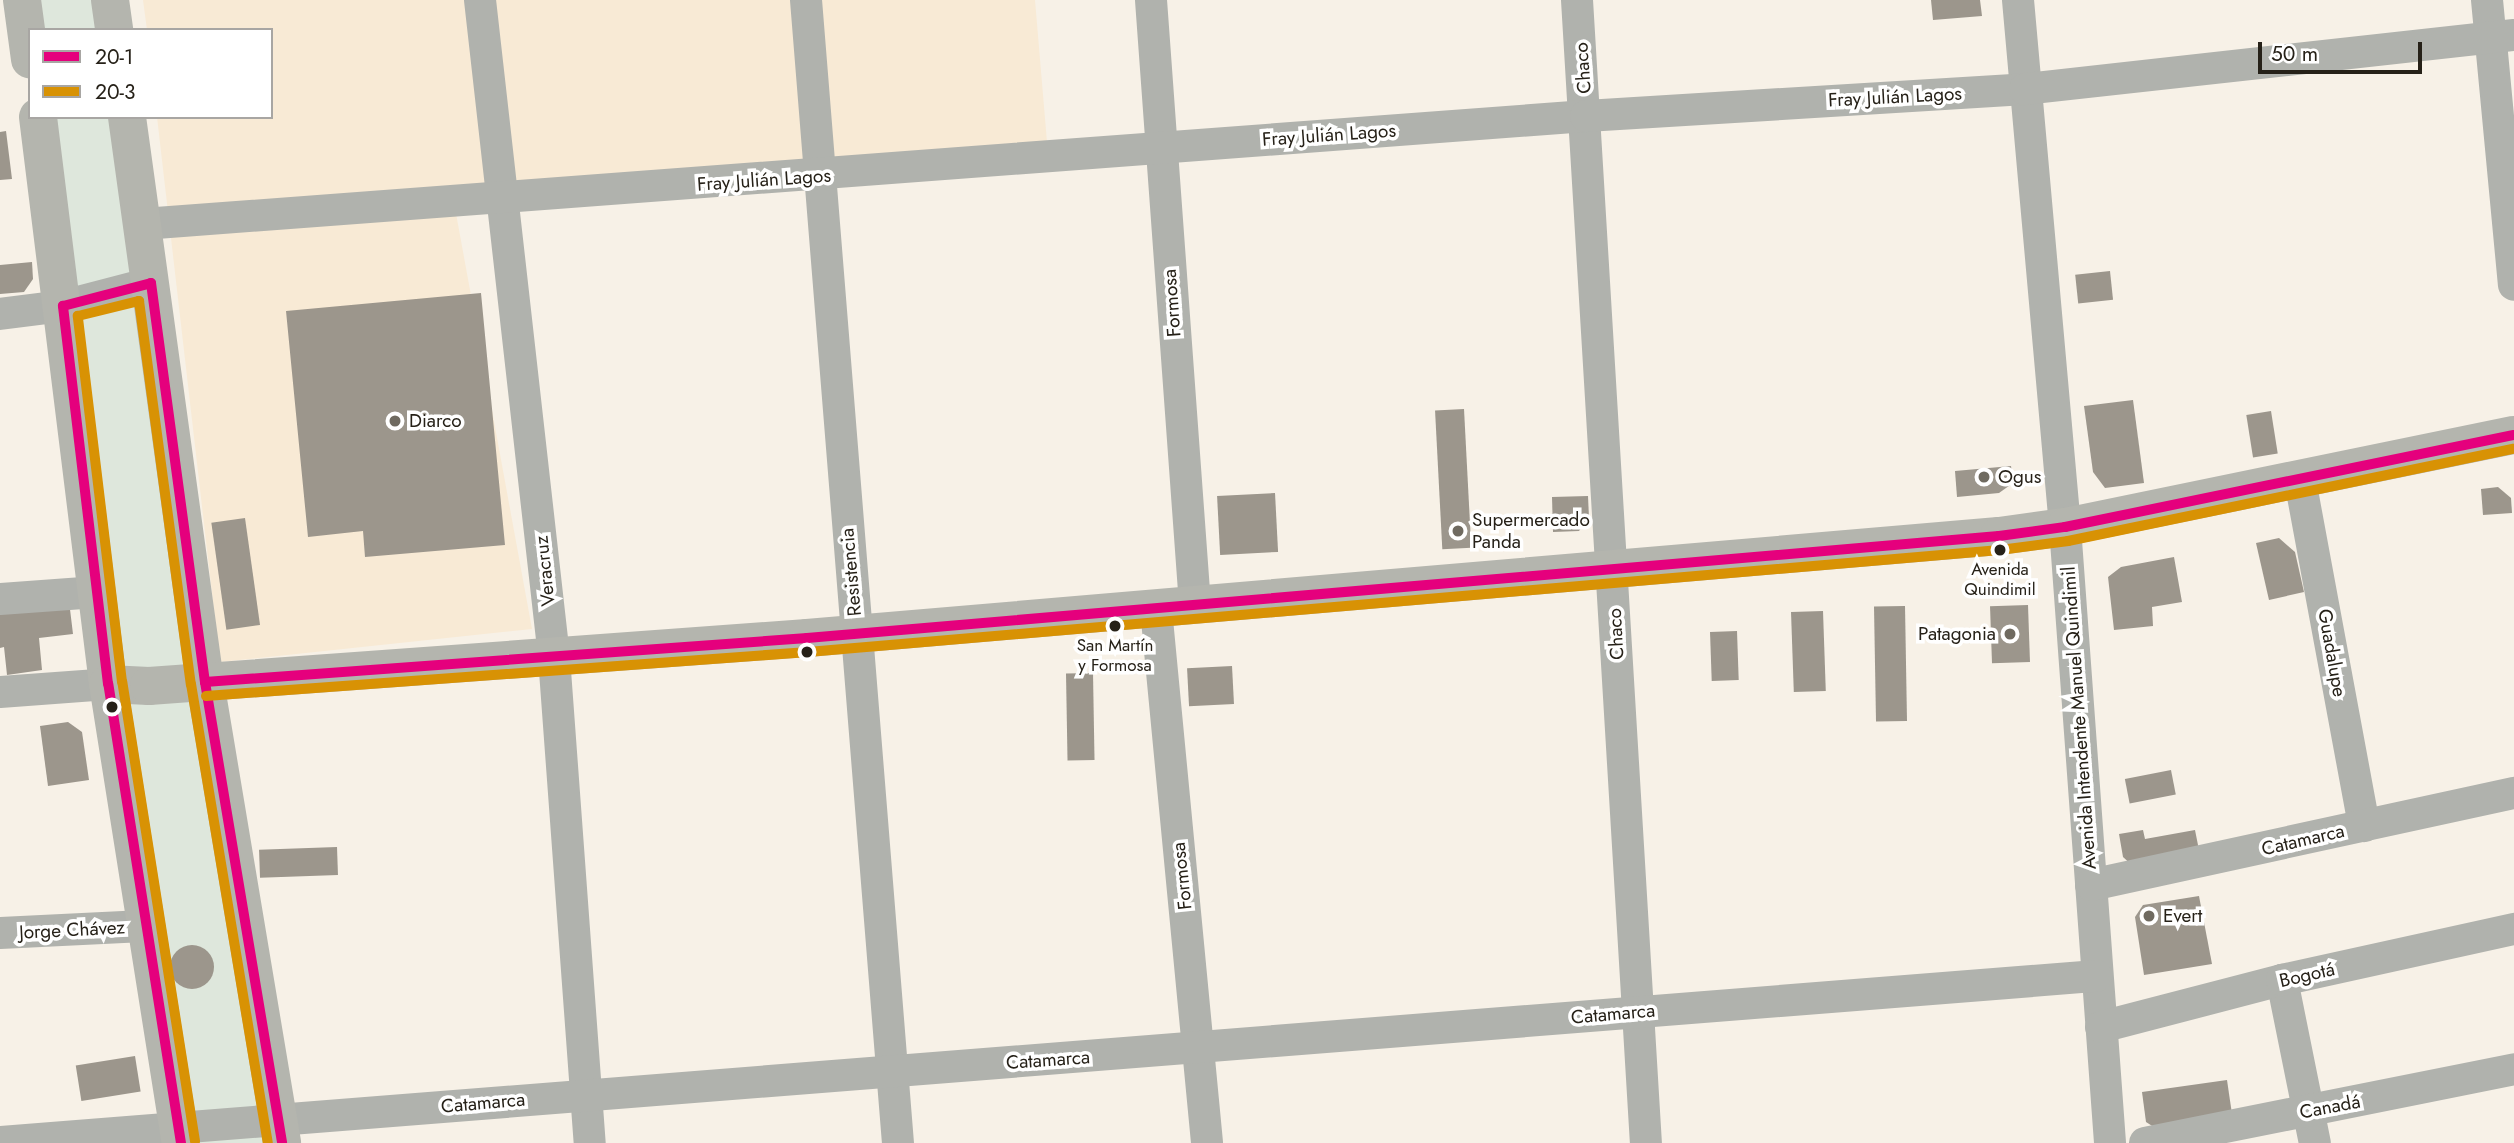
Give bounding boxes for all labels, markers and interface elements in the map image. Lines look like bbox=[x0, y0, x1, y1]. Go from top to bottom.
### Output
legend bbox=[28, 28, 273, 119]
scale bar bbox=[2262, 28, 2426, 72]
text: 50 m bbox=[2271, 39, 2318, 69]
street label: Chaco bbox=[1570, 41, 1596, 95]
text: 20-1 bbox=[95, 42, 133, 72]
text: 20-3 bbox=[95, 77, 135, 107]
street label: Fray Julián Lagos bbox=[1827, 82, 1963, 112]
street label: Fray Julián Lagos bbox=[1261, 119, 1397, 151]
street label: Fray Julián Lagos bbox=[696, 164, 832, 196]
street label: Formosa bbox=[1158, 268, 1186, 338]
place label: Diarco bbox=[409, 410, 462, 432]
marker: Diarco bbox=[387, 413, 403, 429]
place label: Ogus bbox=[1998, 466, 2041, 488]
marker: Ogus bbox=[1976, 469, 1992, 485]
place label: Supermercado Panda bbox=[1472, 509, 1590, 553]
marker: Supermercado Panda bbox=[1450, 523, 1466, 539]
street label: Resistencia bbox=[836, 527, 866, 617]
street label: Veracruz bbox=[530, 535, 560, 607]
marker: Avenida Quindimil bbox=[1993, 543, 2007, 557]
place label: Avenida Quindimil bbox=[1964, 560, 2036, 600]
street label: Avenida Intendente Manuel Quindimil bbox=[2057, 566, 2101, 870]
street label: Guadalupe bbox=[2313, 607, 2351, 699]
street label: Chaco bbox=[1603, 608, 1629, 660]
marker: San Martín y Formosa bbox=[1108, 619, 1122, 633]
place label: Patagonia bbox=[1918, 623, 1996, 645]
marker: Patagonia bbox=[2002, 626, 2018, 642]
place label: San Martín y Formosa bbox=[1077, 636, 1153, 676]
unlabelled marker bbox=[800, 645, 814, 659]
unlabelled marker bbox=[105, 700, 119, 714]
street label: Catamarca bbox=[2259, 819, 2347, 861]
street label: Formosa bbox=[1167, 841, 1197, 911]
place label: Evert bbox=[2163, 905, 2202, 927]
marker: Evert bbox=[2141, 908, 2157, 924]
street label: Jorge Chávez bbox=[19, 916, 125, 944]
street label: Bogotá bbox=[2277, 958, 2337, 992]
street label: Catamarca bbox=[1570, 999, 1656, 1029]
street label: Catamarca bbox=[1005, 1046, 1091, 1074]
street label: Catamarca bbox=[440, 1088, 526, 1118]
street label: Canadá bbox=[2298, 1090, 2362, 1124]

